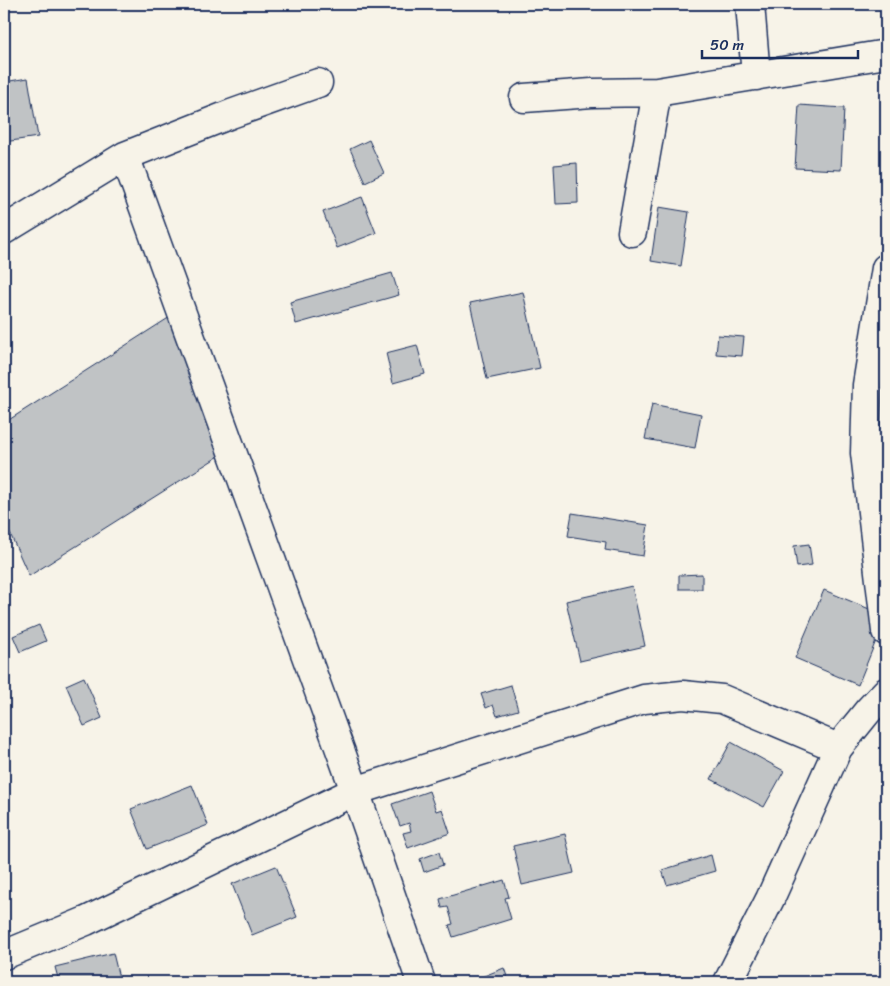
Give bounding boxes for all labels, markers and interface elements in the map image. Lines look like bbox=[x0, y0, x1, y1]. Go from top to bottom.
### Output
scale bar bbox=[702, 28, 859, 60]
text: 50 m bbox=[710, 32, 745, 58]

